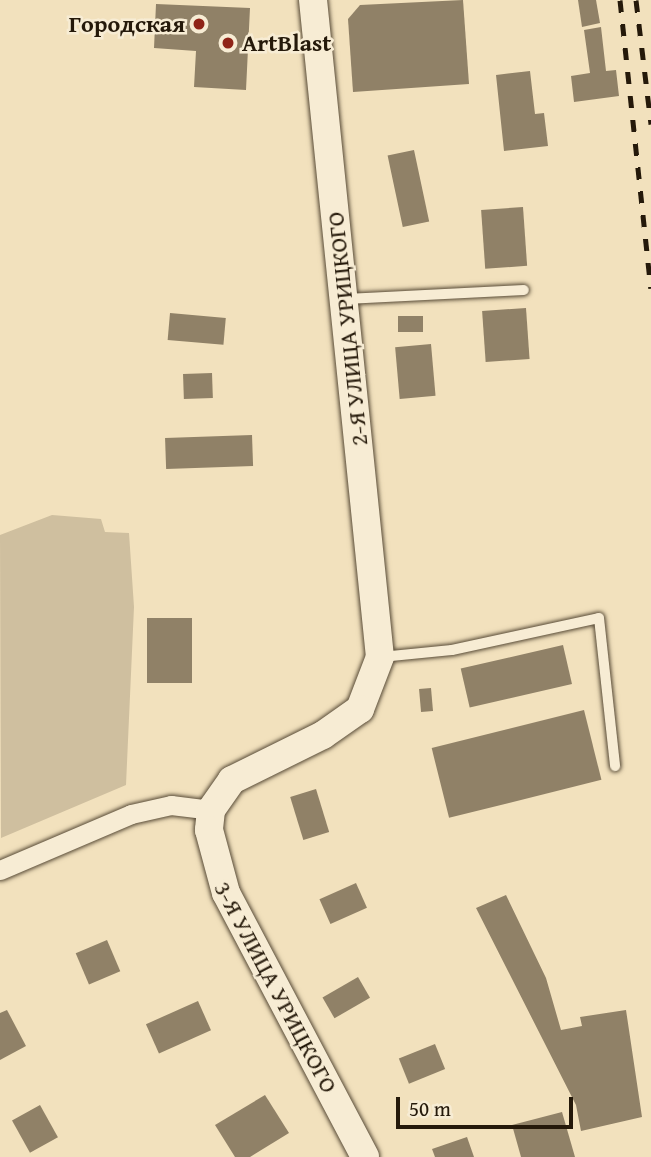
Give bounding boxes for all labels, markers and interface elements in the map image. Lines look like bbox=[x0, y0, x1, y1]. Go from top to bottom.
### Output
place label: Городская bbox=[69, 10, 185, 38]
marker: Городская bbox=[191, 16, 207, 32]
place label: ArtBlast bbox=[242, 29, 331, 57]
marker: ArtBlast bbox=[220, 35, 236, 51]
street label: 2-Я УЛИЦА УРИЦКОГО bbox=[320, 211, 374, 447]
street label: 3-Я УЛИЦА УРИЦКОГО bbox=[208, 876, 344, 1098]
scale bar bbox=[399, 1084, 576, 1128]
text: 50 m bbox=[409, 1093, 451, 1124]

